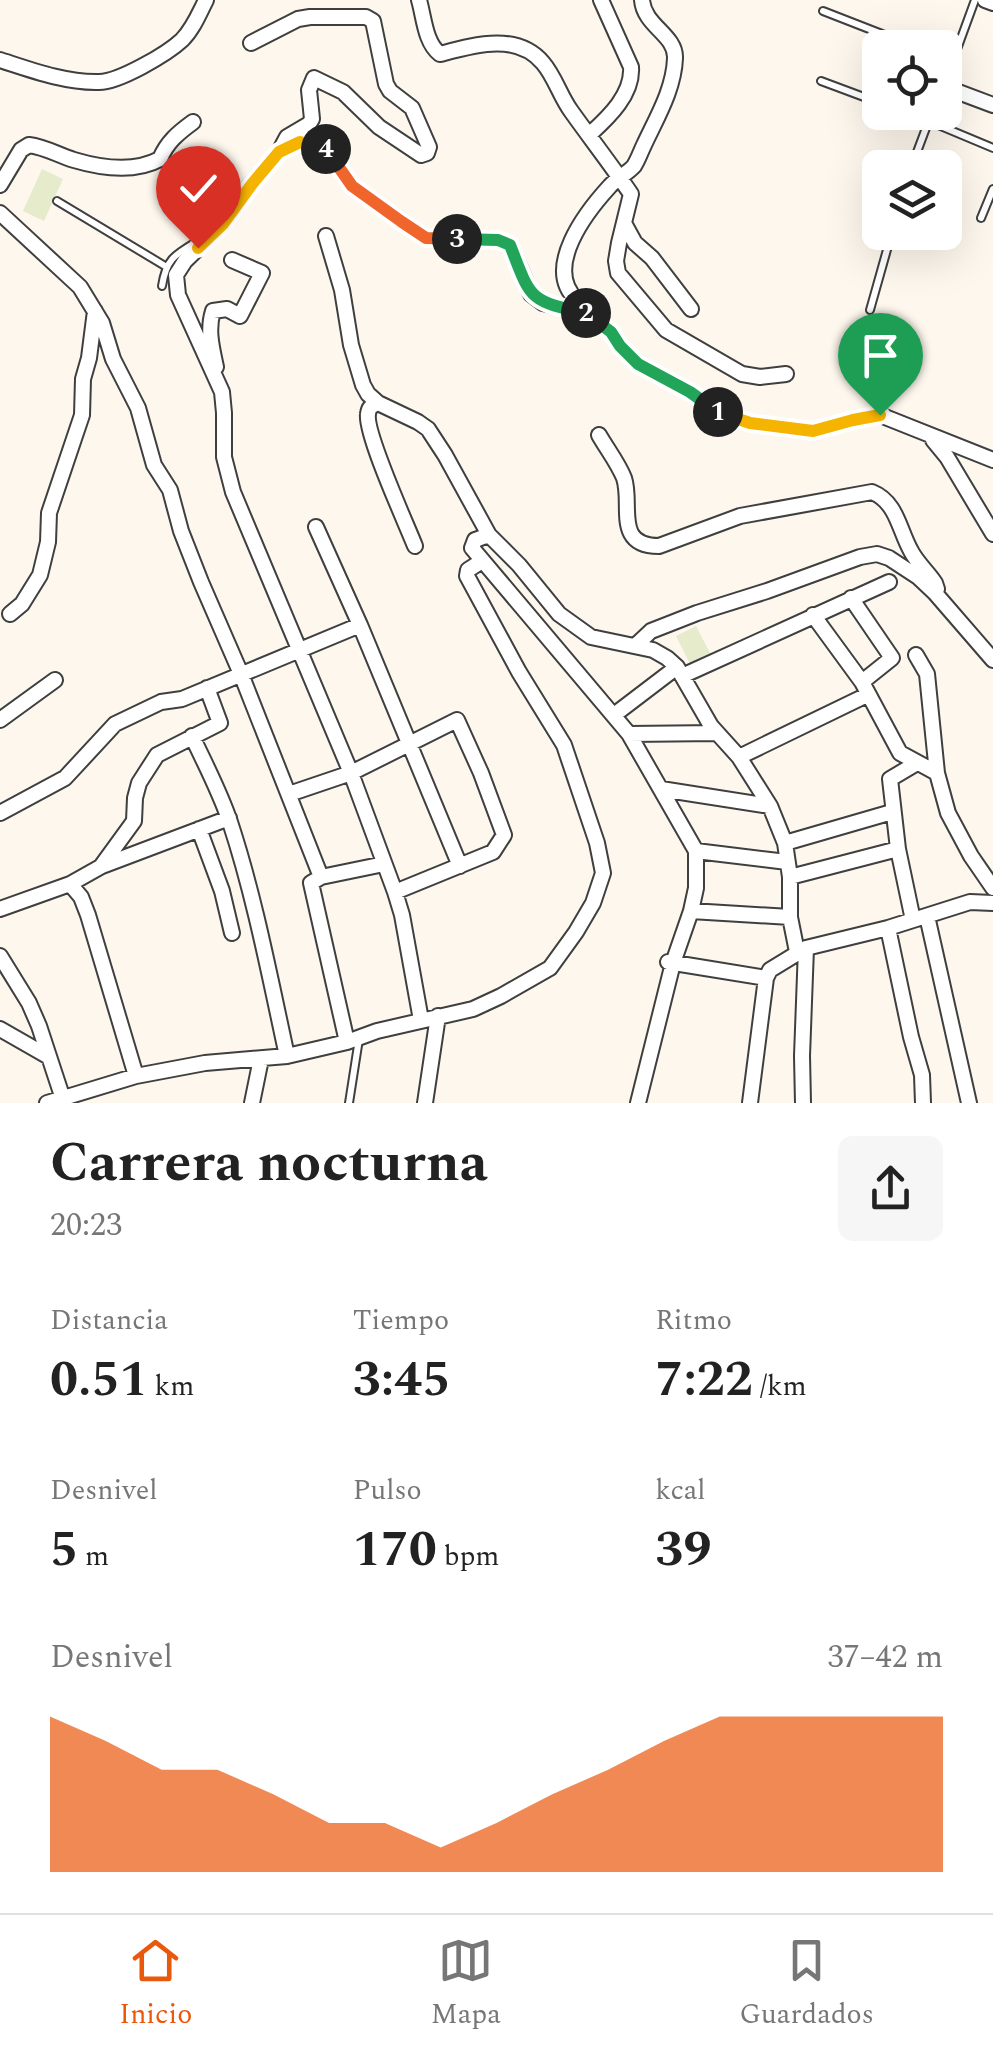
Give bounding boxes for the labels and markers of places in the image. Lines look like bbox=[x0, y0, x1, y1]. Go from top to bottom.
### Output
pin: 4 bbox=[301, 124, 351, 174]
pin bbox=[156, 146, 241, 249]
pin: 3 bbox=[432, 214, 482, 264]
pin: 2 bbox=[561, 288, 611, 338]
pin bbox=[838, 313, 923, 416]
pin: 1 bbox=[693, 387, 743, 437]

